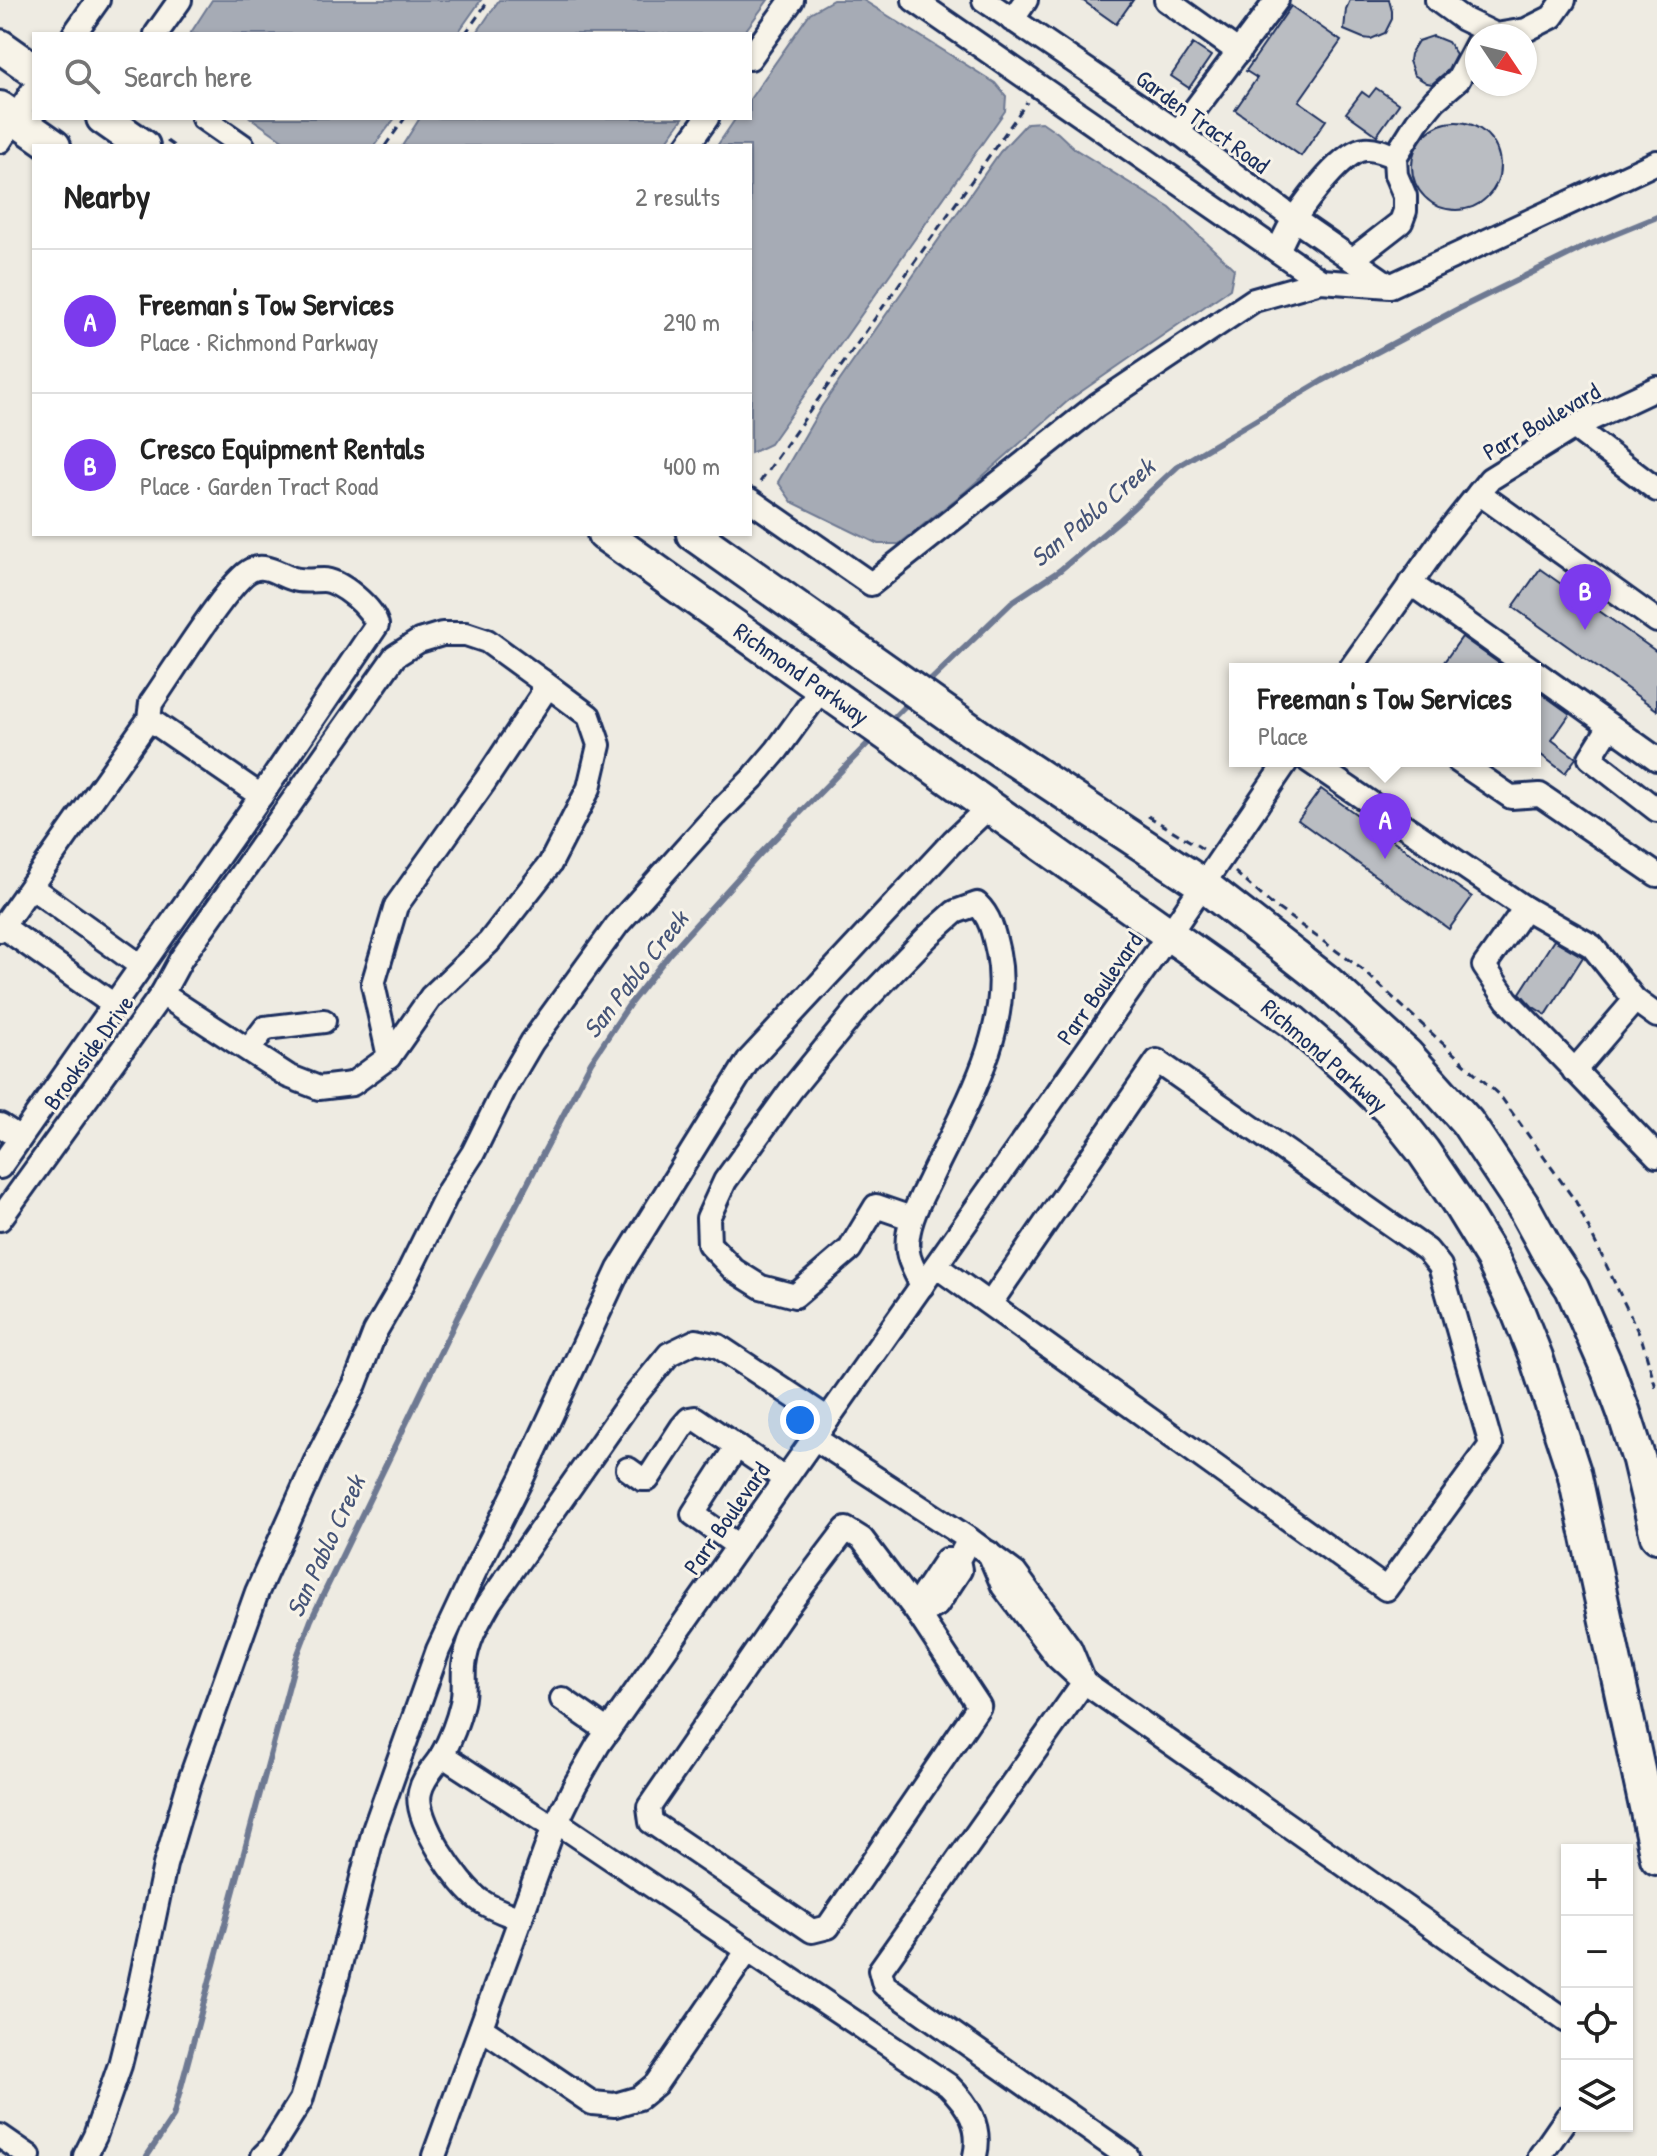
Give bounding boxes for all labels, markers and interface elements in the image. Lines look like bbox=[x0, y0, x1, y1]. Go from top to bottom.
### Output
north arrow bbox=[1465, 24, 1537, 96]
search box bbox=[32, 32, 752, 120]
icon: search bbox=[60, 54, 104, 98]
text: Search here bbox=[124, 56, 252, 96]
street label: Garden Tract Road bbox=[1130, 62, 1276, 180]
text: Nearby bbox=[64, 173, 150, 219]
text: 2 results bbox=[635, 179, 720, 214]
text: Freeman's Tow Services bbox=[140, 284, 394, 324]
text: A bbox=[84, 304, 96, 339]
text: 290 m bbox=[663, 304, 720, 339]
text: Place · Richmond Parkway bbox=[140, 324, 379, 359]
street label: Parr Boulevard bbox=[1477, 375, 1605, 467]
text: Cresco Equipment Rentals bbox=[140, 428, 425, 468]
text: B bbox=[83, 448, 97, 483]
text: 400 m bbox=[663, 448, 720, 483]
water label: San Pablo Creek bbox=[1022, 448, 1163, 574]
text: Place · Garden Tract Road bbox=[140, 468, 378, 503]
pin: B bbox=[1559, 564, 1611, 630]
street label: Richmond Parkway bbox=[728, 615, 876, 731]
popup bbox=[1229, 663, 1541, 767]
text: Freeman's Tow Services bbox=[1258, 678, 1512, 718]
text: Place bbox=[1258, 718, 1308, 753]
pin: A bbox=[1359, 793, 1411, 859]
water label: San Pablo Creek bbox=[574, 901, 697, 1045]
street label: Parr Boulevard bbox=[1049, 926, 1149, 1050]
street label: Brookside Drive bbox=[35, 988, 141, 1116]
street label: Richmond Parkway bbox=[1255, 991, 1395, 1119]
your location bbox=[780, 1400, 820, 1440]
street label: Parr Boulevard bbox=[676, 1456, 776, 1580]
water label: San Pablo Creek bbox=[277, 1468, 374, 1622]
map controls bbox=[1561, 1844, 1633, 2132]
button: + bbox=[1561, 1844, 1633, 1916]
button: − bbox=[1561, 1916, 1633, 1988]
button: locate bbox=[1561, 1988, 1633, 2060]
button: layers bbox=[1561, 2060, 1633, 2132]

